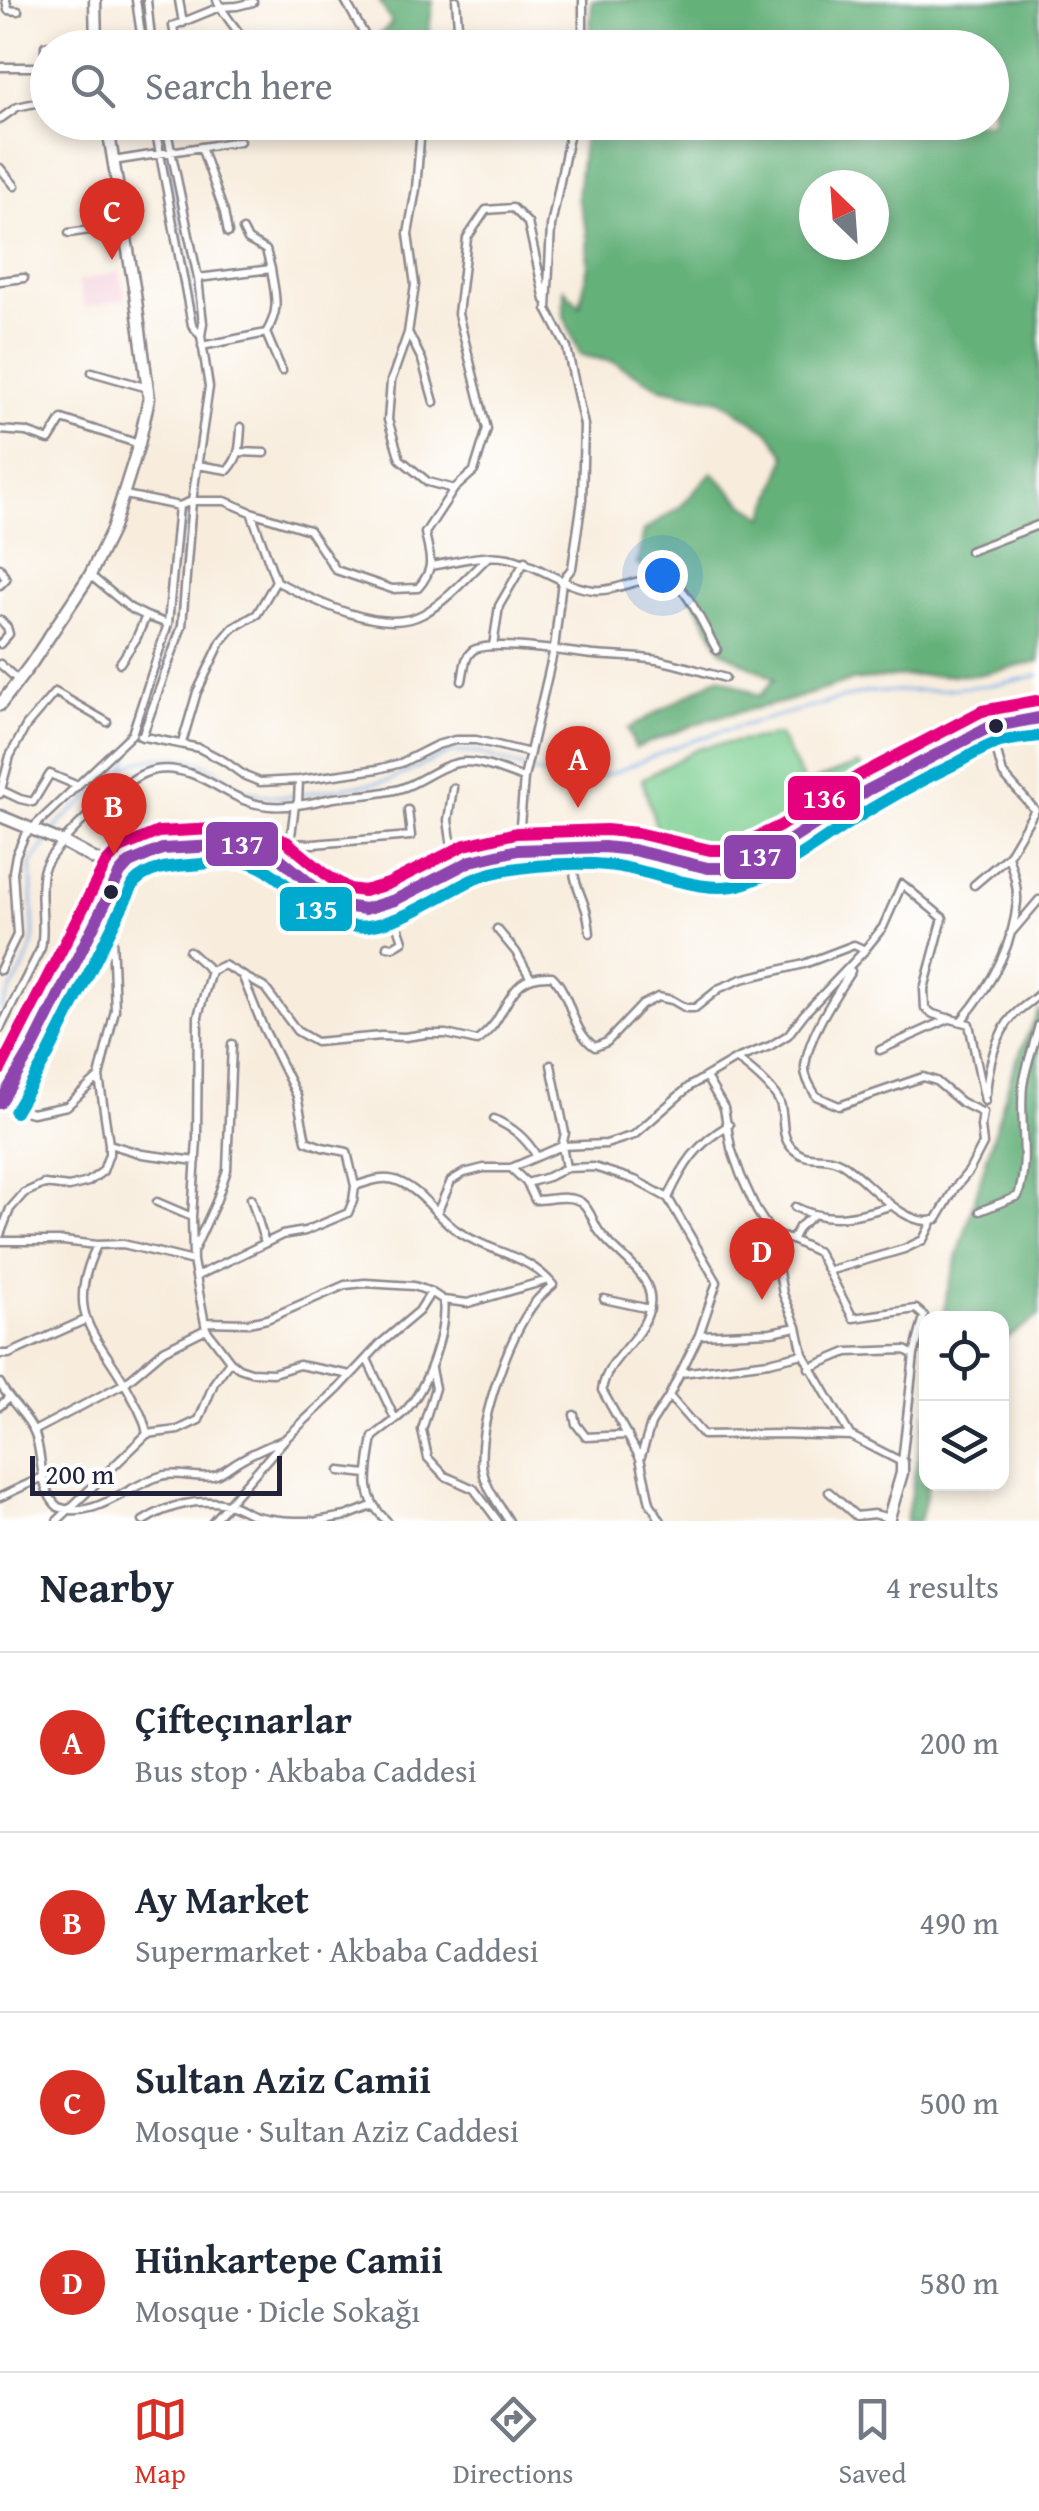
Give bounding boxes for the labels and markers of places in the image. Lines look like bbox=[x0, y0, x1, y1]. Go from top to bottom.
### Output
pin: C bbox=[80, 178, 144, 260]
unlabelled marker bbox=[986, 716, 1006, 736]
pin: A bbox=[546, 726, 610, 808]
pin: B bbox=[82, 772, 146, 855]
unlabelled marker bbox=[101, 882, 121, 902]
pin: D bbox=[730, 1218, 794, 1300]

